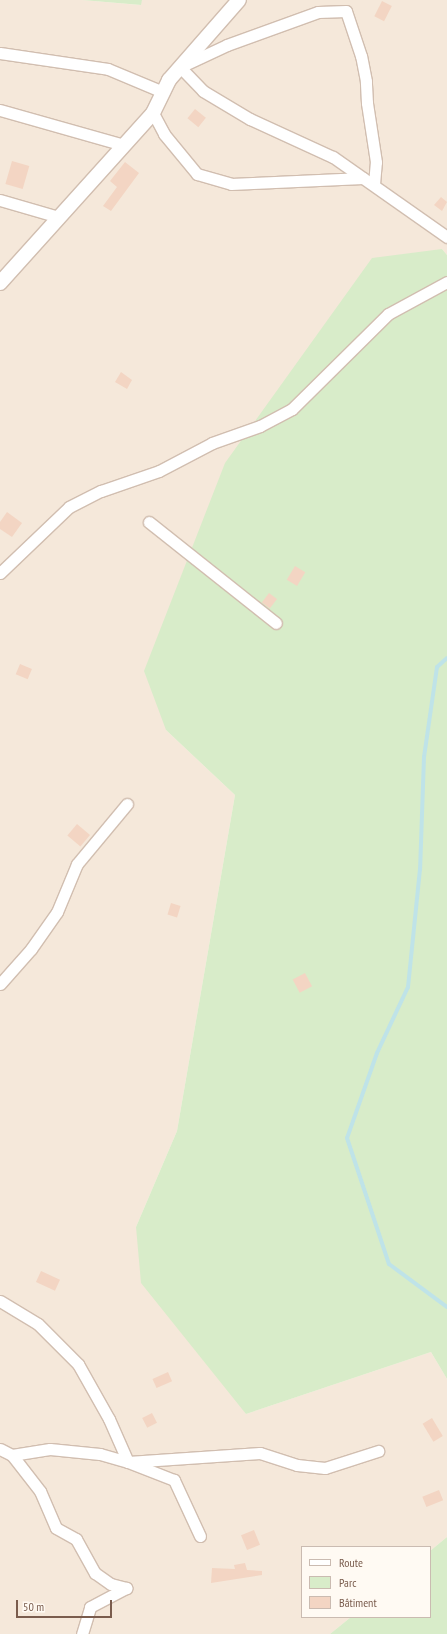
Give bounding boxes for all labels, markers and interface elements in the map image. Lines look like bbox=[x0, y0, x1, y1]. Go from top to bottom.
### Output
legend bbox=[301, 1546, 431, 1618]
text: Route bbox=[339, 1555, 363, 1570]
text: Parc bbox=[339, 1575, 356, 1590]
scale bar bbox=[18, 1592, 114, 1618]
text: Bâtiment bbox=[339, 1595, 377, 1610]
text: 50 m bbox=[23, 1599, 44, 1614]

